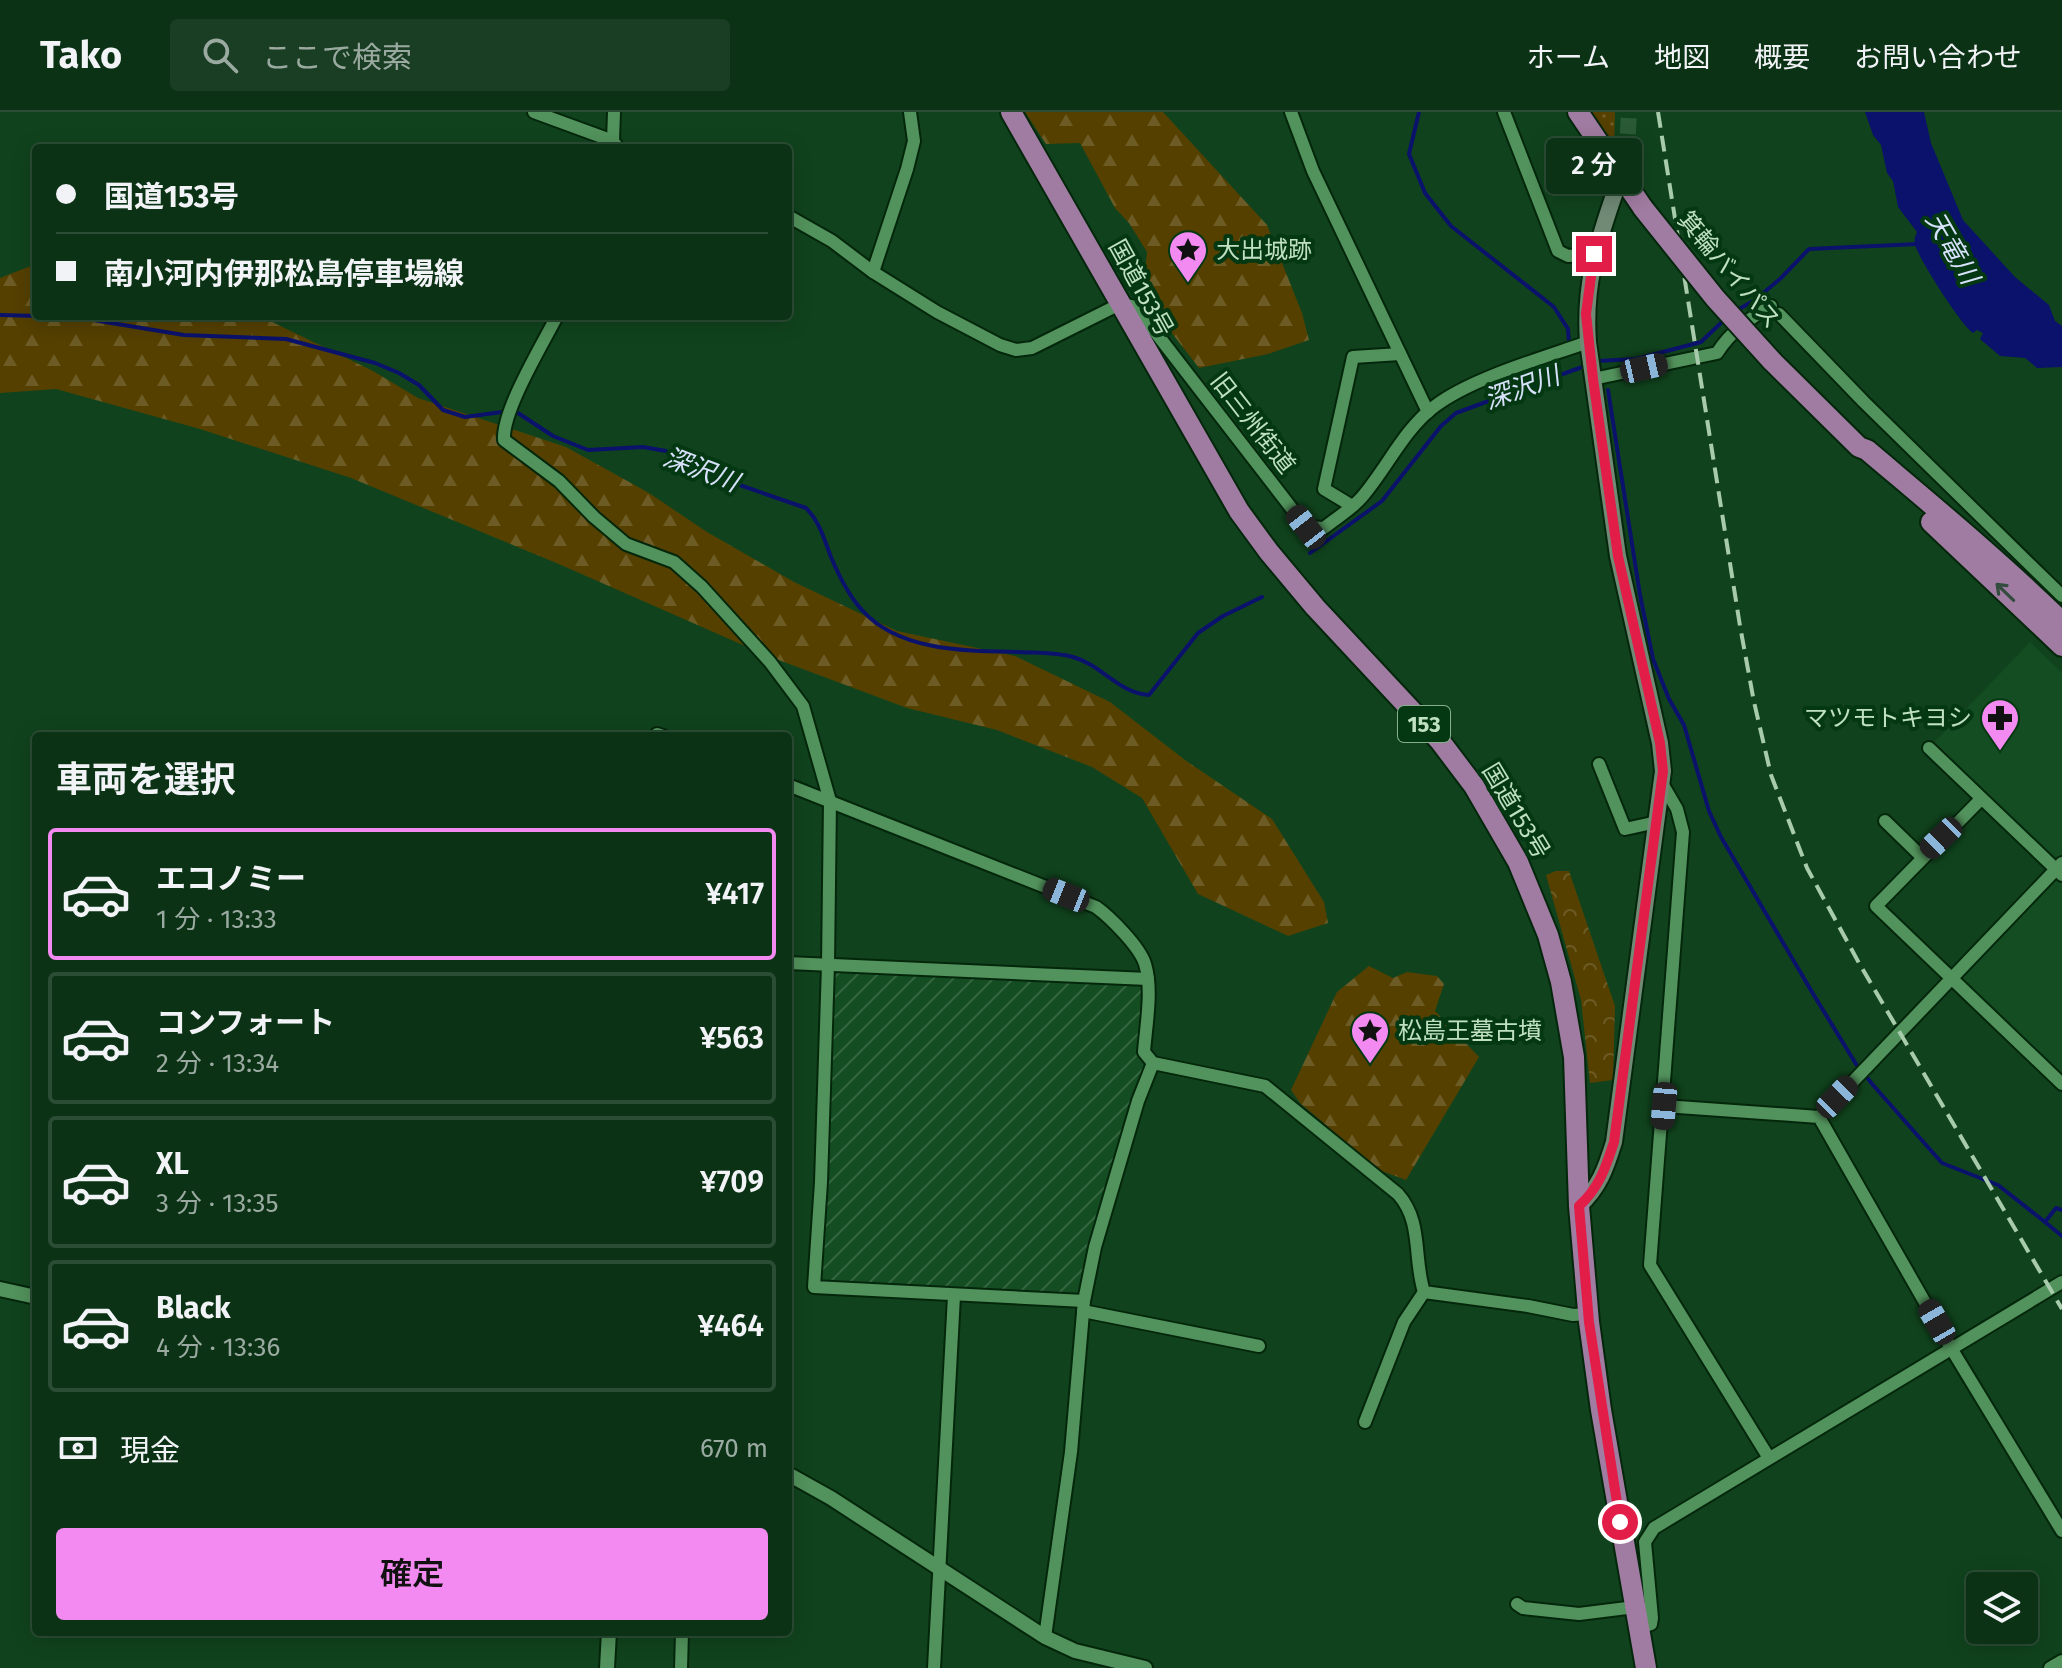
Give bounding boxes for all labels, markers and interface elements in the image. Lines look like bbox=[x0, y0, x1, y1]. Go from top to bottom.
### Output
search box bbox=[170, 19, 730, 91]
text: Tako bbox=[40, 32, 122, 78]
icon: search bbox=[198, 33, 242, 77]
text: ここで検索 bbox=[262, 40, 412, 76]
text: ホーム bbox=[1527, 41, 1610, 74]
text: 地図 bbox=[1654, 41, 1710, 74]
text: 概要 bbox=[1754, 41, 1810, 74]
text: お問い合わせ bbox=[1854, 41, 2022, 74]
callout: 2 分 bbox=[1546, 138, 1642, 194]
text: 2 分 bbox=[1571, 150, 1617, 181]
text: 国道153号 bbox=[104, 179, 239, 215]
street label: 箕輪バイパス bbox=[1672, 206, 1786, 334]
water label: 天竜川 bbox=[1919, 206, 1986, 292]
place icon: 大出城跡 bbox=[1167, 229, 1209, 284]
street label: 国道153号 bbox=[1103, 235, 1179, 341]
place label: 大出城跡 bbox=[1216, 236, 1312, 264]
route end bbox=[1576, 236, 1612, 272]
text: 南小河内伊那松島停車場線 bbox=[104, 256, 464, 292]
car bbox=[1618, 351, 1670, 385]
water label: 深沢川 bbox=[1480, 359, 1567, 416]
street label: 旧三州街道 bbox=[1205, 367, 1301, 479]
water label: 深沢川 bbox=[659, 442, 746, 500]
car bbox=[1282, 501, 1330, 553]
one-way arrow bbox=[1996, 583, 2016, 602]
pharmacy icon: マツモトキヨシ bbox=[1979, 697, 2021, 752]
place label: マツモトキヨシ bbox=[1804, 704, 1972, 732]
road number: 153 bbox=[1398, 706, 1450, 742]
text: 車両を選択 bbox=[56, 758, 236, 802]
street label: 国道153号 bbox=[1477, 758, 1555, 864]
car bbox=[1915, 813, 1967, 863]
icon: car bbox=[60, 858, 132, 930]
text: エコノミー bbox=[156, 861, 306, 897]
car bbox=[1039, 875, 1093, 915]
text: ¥417 bbox=[706, 876, 764, 912]
text: 1 分 · 13:33 bbox=[156, 904, 277, 935]
icon: car bbox=[60, 1002, 132, 1074]
text: コンフォート bbox=[156, 1005, 335, 1041]
place icon: 松島王墓古墳 bbox=[1349, 1010, 1391, 1065]
place label: 松島王墓古墳 bbox=[1398, 1017, 1542, 1045]
text: ¥563 bbox=[700, 1020, 764, 1056]
text: 2 分 · 13:34 bbox=[156, 1048, 279, 1079]
car bbox=[1812, 1071, 1862, 1123]
car bbox=[1650, 1081, 1678, 1131]
icon: car bbox=[60, 1146, 132, 1218]
text: XL bbox=[156, 1146, 189, 1182]
text: ¥709 bbox=[700, 1164, 764, 1200]
text: 3 分 · 13:35 bbox=[156, 1188, 279, 1219]
icon: car bbox=[60, 1290, 132, 1362]
text: Black bbox=[156, 1290, 231, 1326]
car bbox=[1915, 1295, 1959, 1349]
text: ¥464 bbox=[698, 1308, 764, 1344]
text: 4 分 · 13:36 bbox=[156, 1332, 280, 1363]
icon: cash bbox=[56, 1426, 100, 1470]
text: 現金 bbox=[120, 1433, 180, 1469]
text: 670 m bbox=[700, 1433, 768, 1464]
route start bbox=[1602, 1504, 1638, 1540]
button: 確定 bbox=[56, 1528, 768, 1620]
map controls bbox=[1966, 1572, 2038, 1644]
button: layers bbox=[1966, 1572, 2038, 1644]

